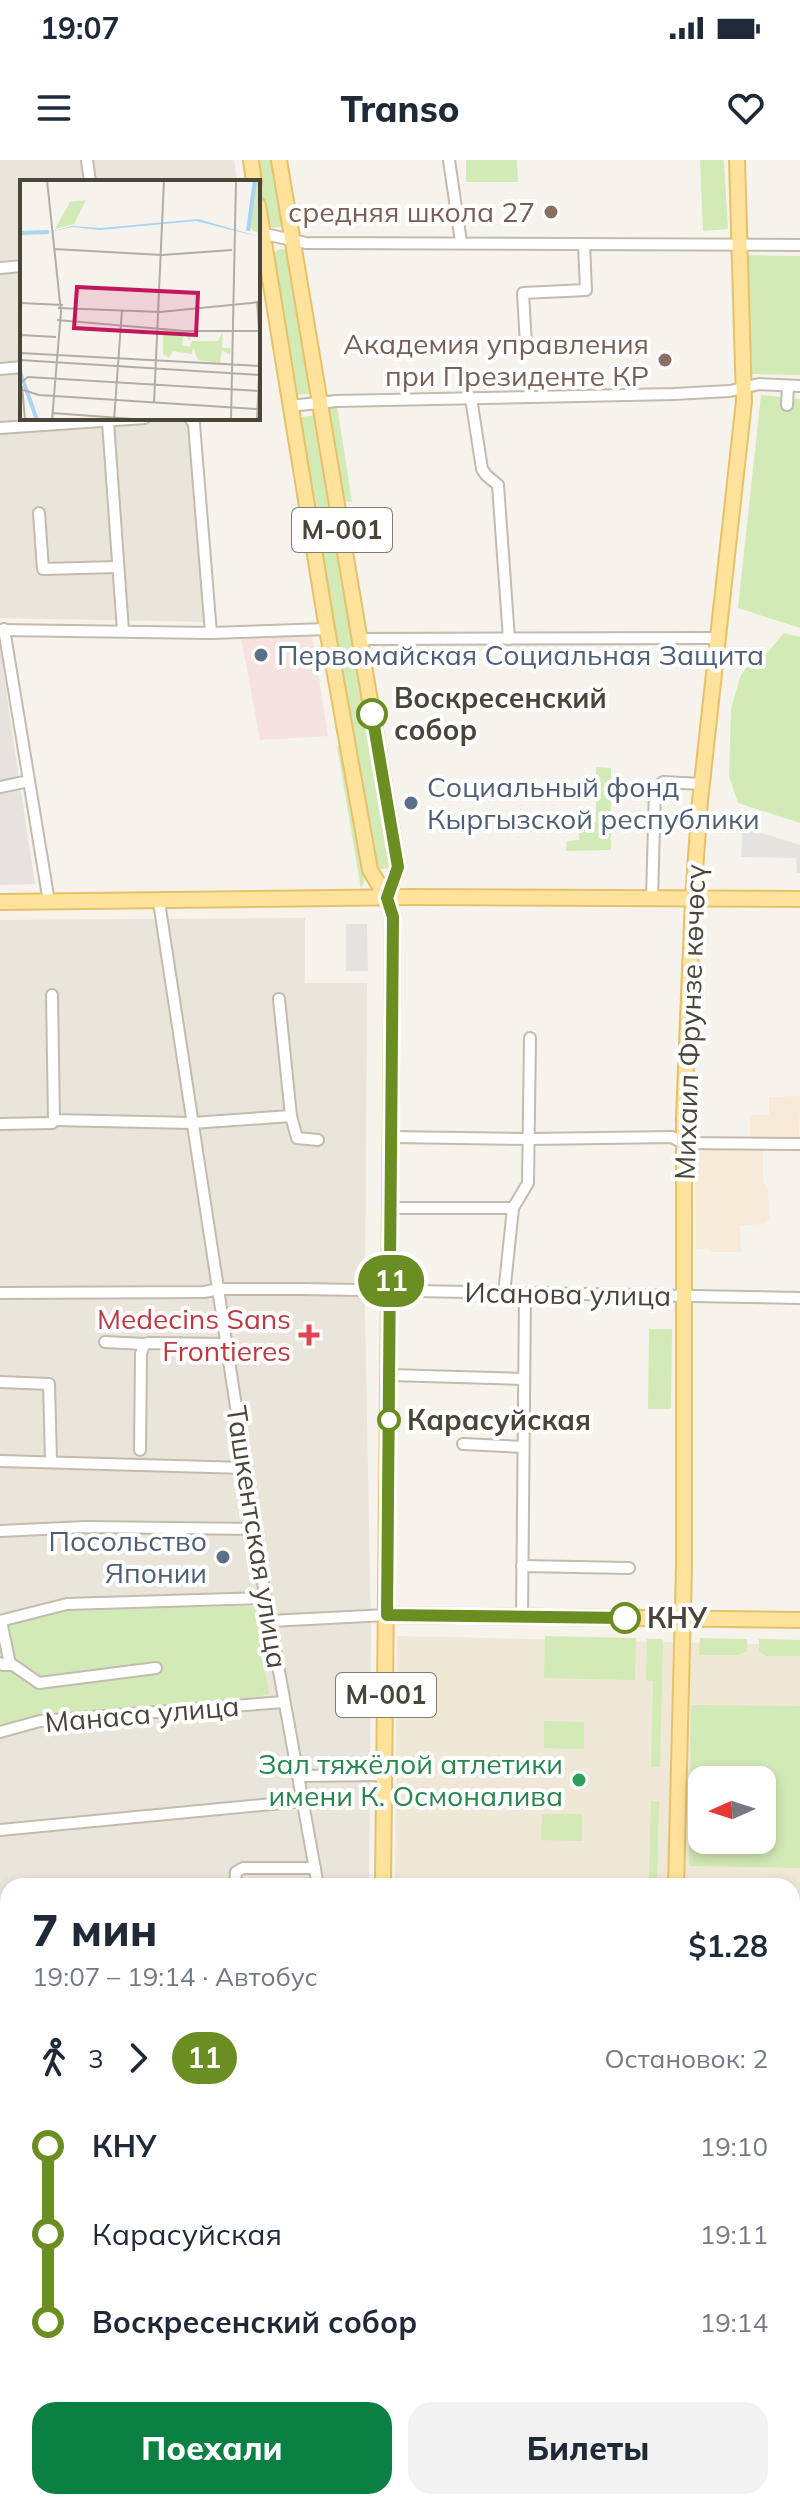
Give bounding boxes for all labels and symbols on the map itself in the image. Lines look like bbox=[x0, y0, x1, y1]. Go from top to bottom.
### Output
inset map bbox=[20, 180, 260, 420]
place label: средняя школа 27 bbox=[288, 194, 535, 229]
marker: средняя школа 27 bbox=[542, 203, 560, 221]
place label: Академия управления при Президенте КР bbox=[343, 326, 649, 393]
marker: Академия управления при Президенте КР bbox=[656, 351, 674, 369]
road number: М-001 bbox=[292, 508, 392, 552]
place label: Первомайская Социальная Защита bbox=[277, 637, 764, 672]
marker: Первомайская Социальная Защита bbox=[252, 646, 270, 664]
place label: Воскресенский собор bbox=[394, 680, 607, 747]
marker: Воскресенский собор bbox=[357, 699, 387, 729]
place label: Социальный фонд Кыргызской республики bbox=[427, 769, 760, 836]
marker: Социальный фонд Кыргызской республики bbox=[402, 794, 420, 812]
street label: Михаил Фрунзе көчөсү bbox=[666, 863, 713, 1180]
line badge: 11 bbox=[355, 1255, 427, 1307]
street label: Исанова улица bbox=[464, 1274, 672, 1313]
place label: Medecins Sans Frontieres bbox=[97, 1301, 291, 1368]
marker: Medecins Sans Frontieres bbox=[298, 1324, 320, 1346]
place label: Карасуйская bbox=[407, 1402, 591, 1437]
street label: Ташкентская улица bbox=[219, 1403, 296, 1671]
marker: Карасуйская bbox=[378, 1409, 400, 1431]
place label: Посольство Японии bbox=[49, 1523, 207, 1590]
marker: Посольство Японии bbox=[214, 1548, 232, 1566]
place label: КНУ bbox=[647, 1600, 708, 1635]
marker: КНУ bbox=[610, 1603, 640, 1633]
road number: М-001 bbox=[336, 1673, 436, 1717]
street label: Манаса улица bbox=[43, 1688, 241, 1739]
place label: Зал тяжёлой атлетики имени К. Осмоналива bbox=[258, 1746, 563, 1813]
north arrow bbox=[688, 1766, 776, 1854]
marker: Зал тяжёлой атлетики имени К. Осмоналива bbox=[570, 1771, 588, 1789]

